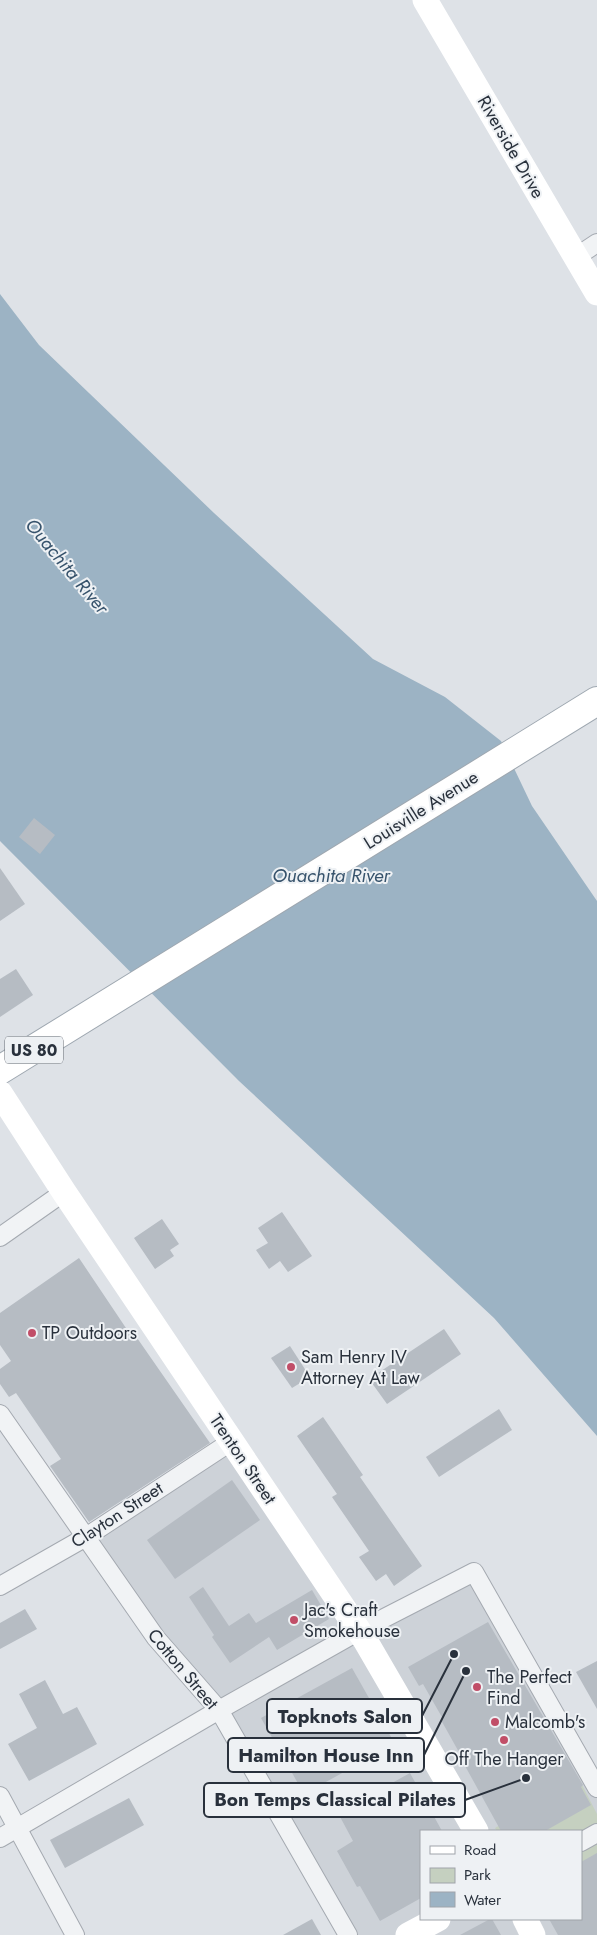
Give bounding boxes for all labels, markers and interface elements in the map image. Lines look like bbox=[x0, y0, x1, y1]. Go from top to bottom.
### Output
street label: Riverside Drive bbox=[471, 91, 551, 203]
water label: Ouachita River bbox=[19, 512, 116, 621]
street label: Louisville Avenue bbox=[359, 764, 483, 856]
water label: Ouachita River bbox=[272, 862, 391, 889]
road number: US 80 bbox=[5, 1036, 63, 1064]
place label: TP Outdoors bbox=[42, 1320, 137, 1346]
marker: TP Outdoors bbox=[26, 1327, 38, 1339]
place label: Sam Henry IV Attorney At Law bbox=[301, 1344, 421, 1391]
marker: Sam Henry IV Attorney At Law bbox=[285, 1361, 297, 1373]
street label: Trenton Street bbox=[203, 1409, 283, 1510]
street label: Clayton Street bbox=[66, 1475, 169, 1554]
place label: Jac's Craft Smokehouse bbox=[302, 1597, 400, 1644]
marker: Jac's Craft Smokehouse bbox=[288, 1614, 300, 1626]
street label: Cotton Street bbox=[141, 1623, 225, 1716]
place label: The Perfect Find bbox=[487, 1664, 572, 1711]
marker: The Perfect Find bbox=[471, 1681, 483, 1693]
callout: Topknots Salon bbox=[267, 1699, 422, 1733]
text: Topknots Salon bbox=[278, 1703, 412, 1730]
place label: Malcomb's bbox=[505, 1709, 585, 1735]
marker: Malcomb's bbox=[489, 1716, 501, 1728]
marker: Off The Hanger bbox=[498, 1734, 510, 1746]
callout: Hamilton House Inn bbox=[228, 1738, 424, 1772]
text: Hamilton House Inn bbox=[238, 1742, 414, 1769]
place label: Off The Hanger bbox=[444, 1746, 564, 1772]
callout: Bon Temps Classical Pilates bbox=[204, 1783, 465, 1817]
text: Bon Temps Classical Pilates bbox=[214, 1786, 456, 1813]
legend bbox=[420, 1830, 582, 1920]
text: Road bbox=[464, 1839, 496, 1861]
text: Park bbox=[464, 1864, 491, 1886]
text: Water bbox=[464, 1889, 502, 1911]

